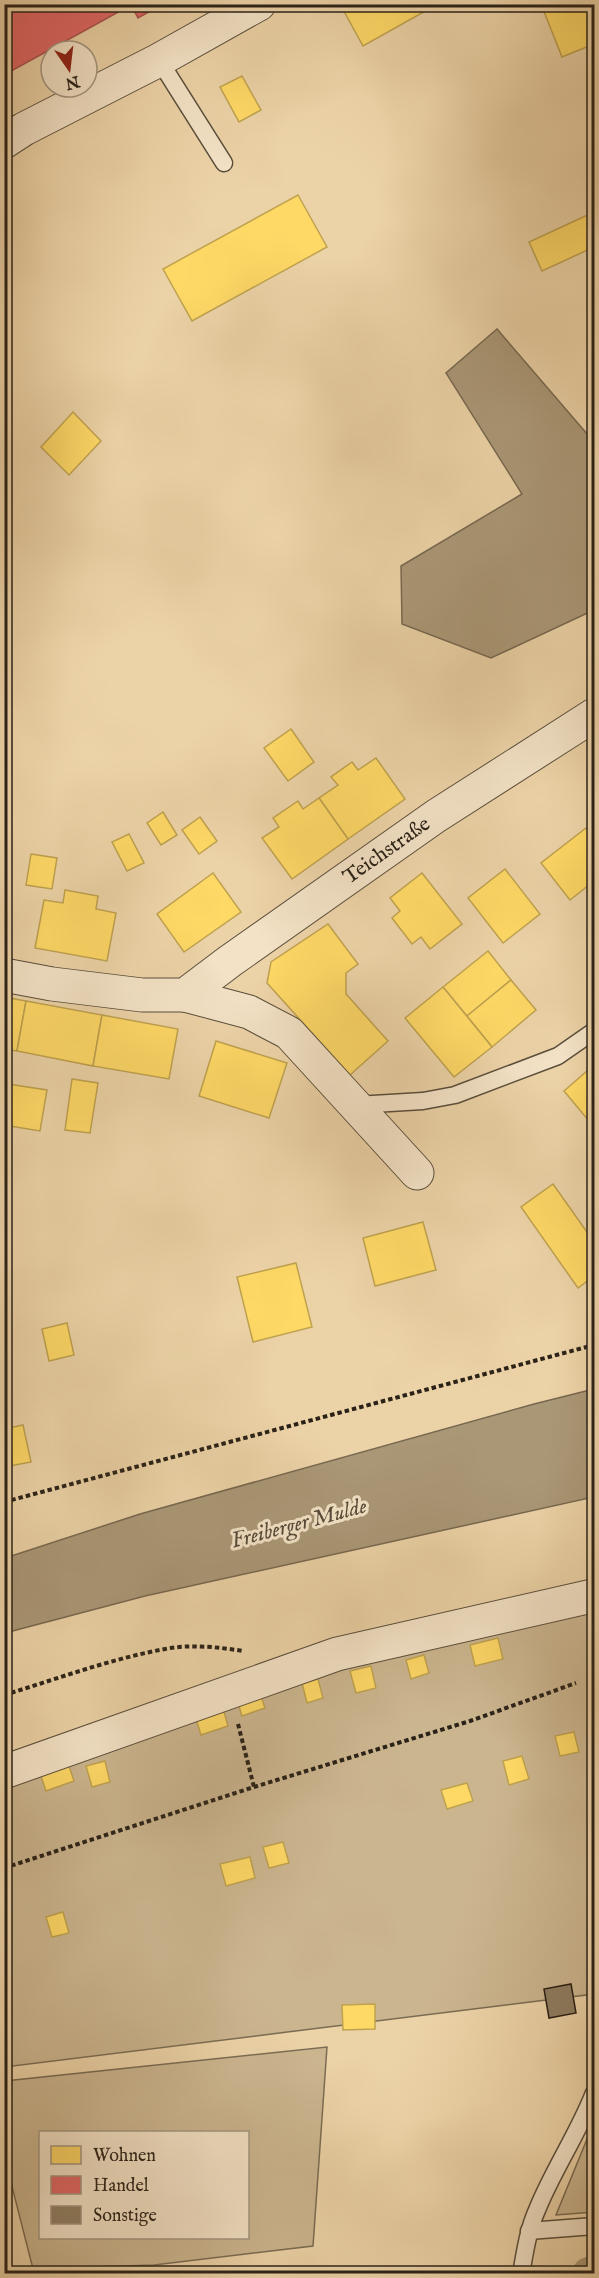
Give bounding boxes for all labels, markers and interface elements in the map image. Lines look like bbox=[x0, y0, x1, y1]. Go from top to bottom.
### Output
north arrow bbox=[39, 39, 99, 99]
text: N bbox=[63, 70, 82, 93]
street label: Teichstraße bbox=[338, 811, 436, 891]
water label: Freiberger Mulde bbox=[228, 1492, 371, 1556]
legend bbox=[39, 2131, 249, 2239]
text: Wohnen bbox=[93, 2145, 156, 2168]
text: Handel bbox=[93, 2175, 149, 2198]
text: Sonstige bbox=[93, 2205, 157, 2228]

